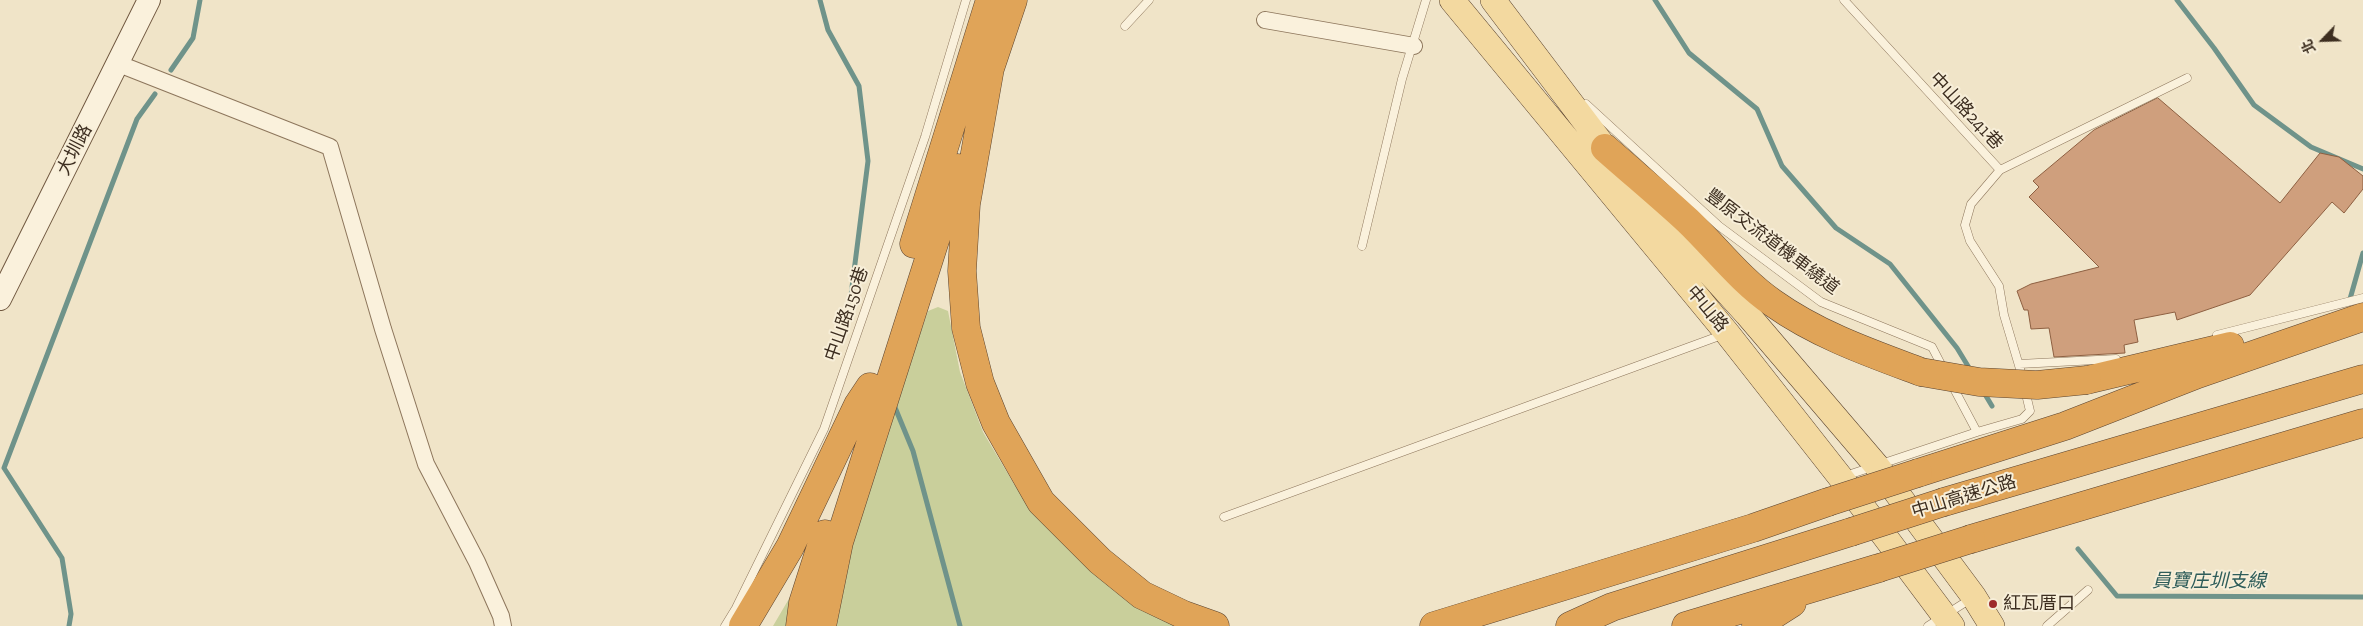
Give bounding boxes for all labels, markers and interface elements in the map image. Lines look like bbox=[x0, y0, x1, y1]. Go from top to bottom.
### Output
north arrow bbox=[2298, 15, 2348, 65]
text: 北 bbox=[2298, 36, 2319, 56]
street label: 中山路241巷 bbox=[1925, 68, 2007, 154]
street label: 大圳路 bbox=[53, 121, 97, 179]
street label: 豐原交流道機車繞道 bbox=[1701, 185, 1843, 299]
street label: 中山路150巷 bbox=[821, 264, 873, 364]
street label: 中山路 bbox=[1681, 281, 1733, 337]
street label: 中山高速公路 bbox=[1909, 471, 2019, 523]
water label: 員寶庄圳支線 bbox=[2152, 571, 2266, 593]
place label: 紅瓦厝口 bbox=[2003, 593, 2075, 615]
marker: 紅瓦厝口 bbox=[1987, 598, 1999, 610]

